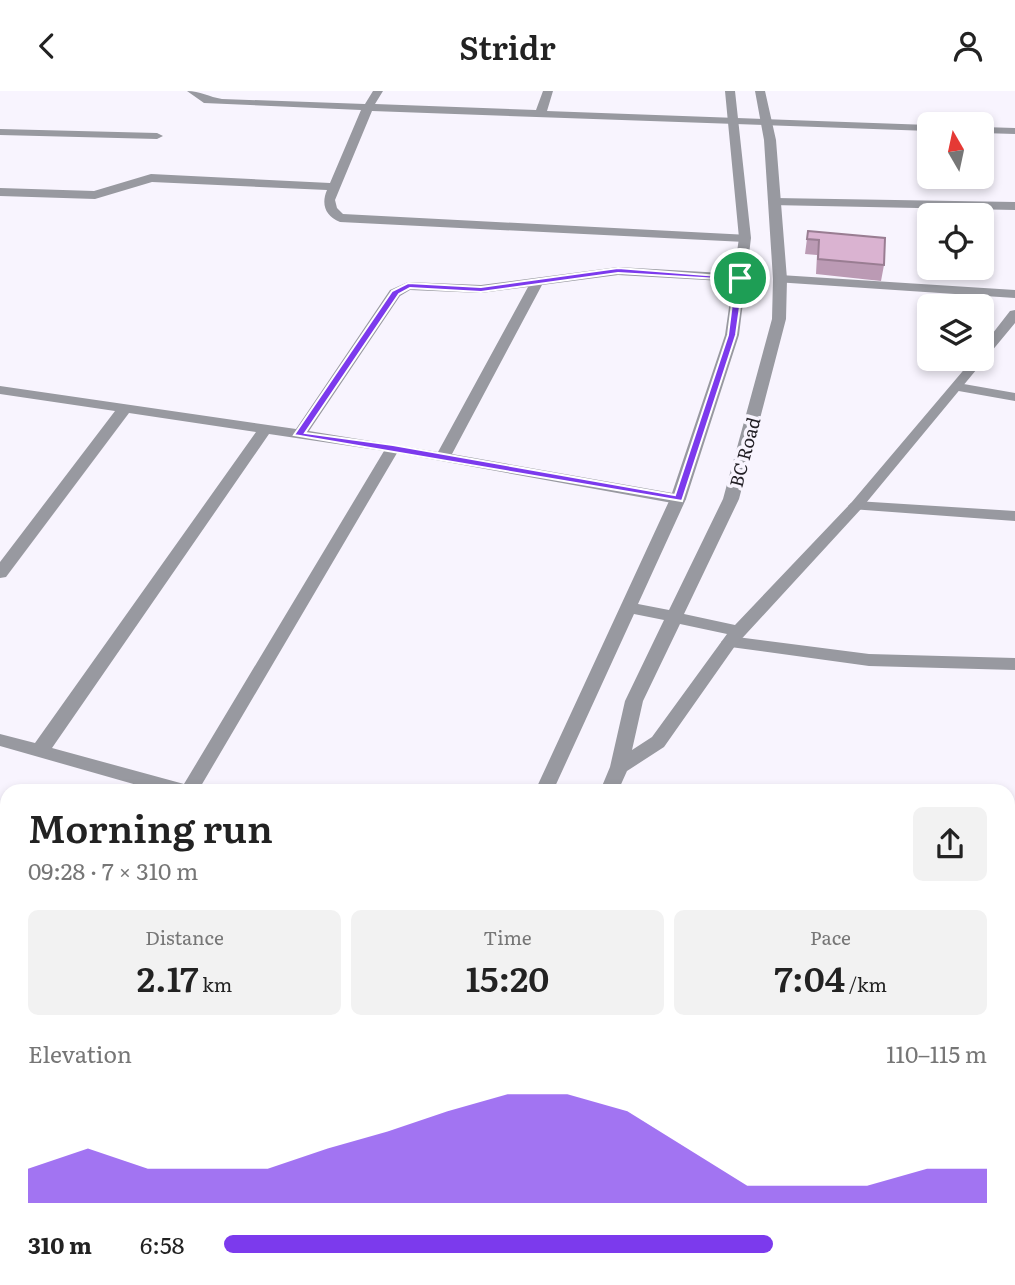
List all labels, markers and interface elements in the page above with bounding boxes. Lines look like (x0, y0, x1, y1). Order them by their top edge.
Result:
text: Stridr (459, 22, 556, 70)
icon: back (28, 27, 66, 65)
icon: person (949, 27, 987, 65)
north arrow (917, 112, 994, 189)
map controls (917, 112, 994, 371)
button: locate (917, 203, 994, 280)
pin (710, 248, 770, 308)
icon: arrive (721, 259, 759, 297)
button: layers (917, 294, 994, 371)
street label: BC Road (722, 414, 766, 490)
text: Morning run (28, 798, 273, 855)
button: share (913, 807, 987, 881)
text: 09:28 · 7 × 310 m (28, 853, 198, 887)
text: Distance (145, 923, 224, 951)
text: Time (483, 923, 532, 951)
text: Pace (810, 923, 851, 951)
text: 2.17 (137, 951, 199, 1003)
text: 15:20 (466, 951, 549, 1003)
text: 7:04 (774, 951, 845, 1003)
text: km (199, 970, 232, 998)
text: /km (845, 970, 887, 998)
text: Elevation (28, 1036, 132, 1070)
text: 110–115 m (886, 1036, 987, 1070)
text: 310 m (28, 1227, 92, 1261)
text: 6:58 (140, 1227, 184, 1261)

